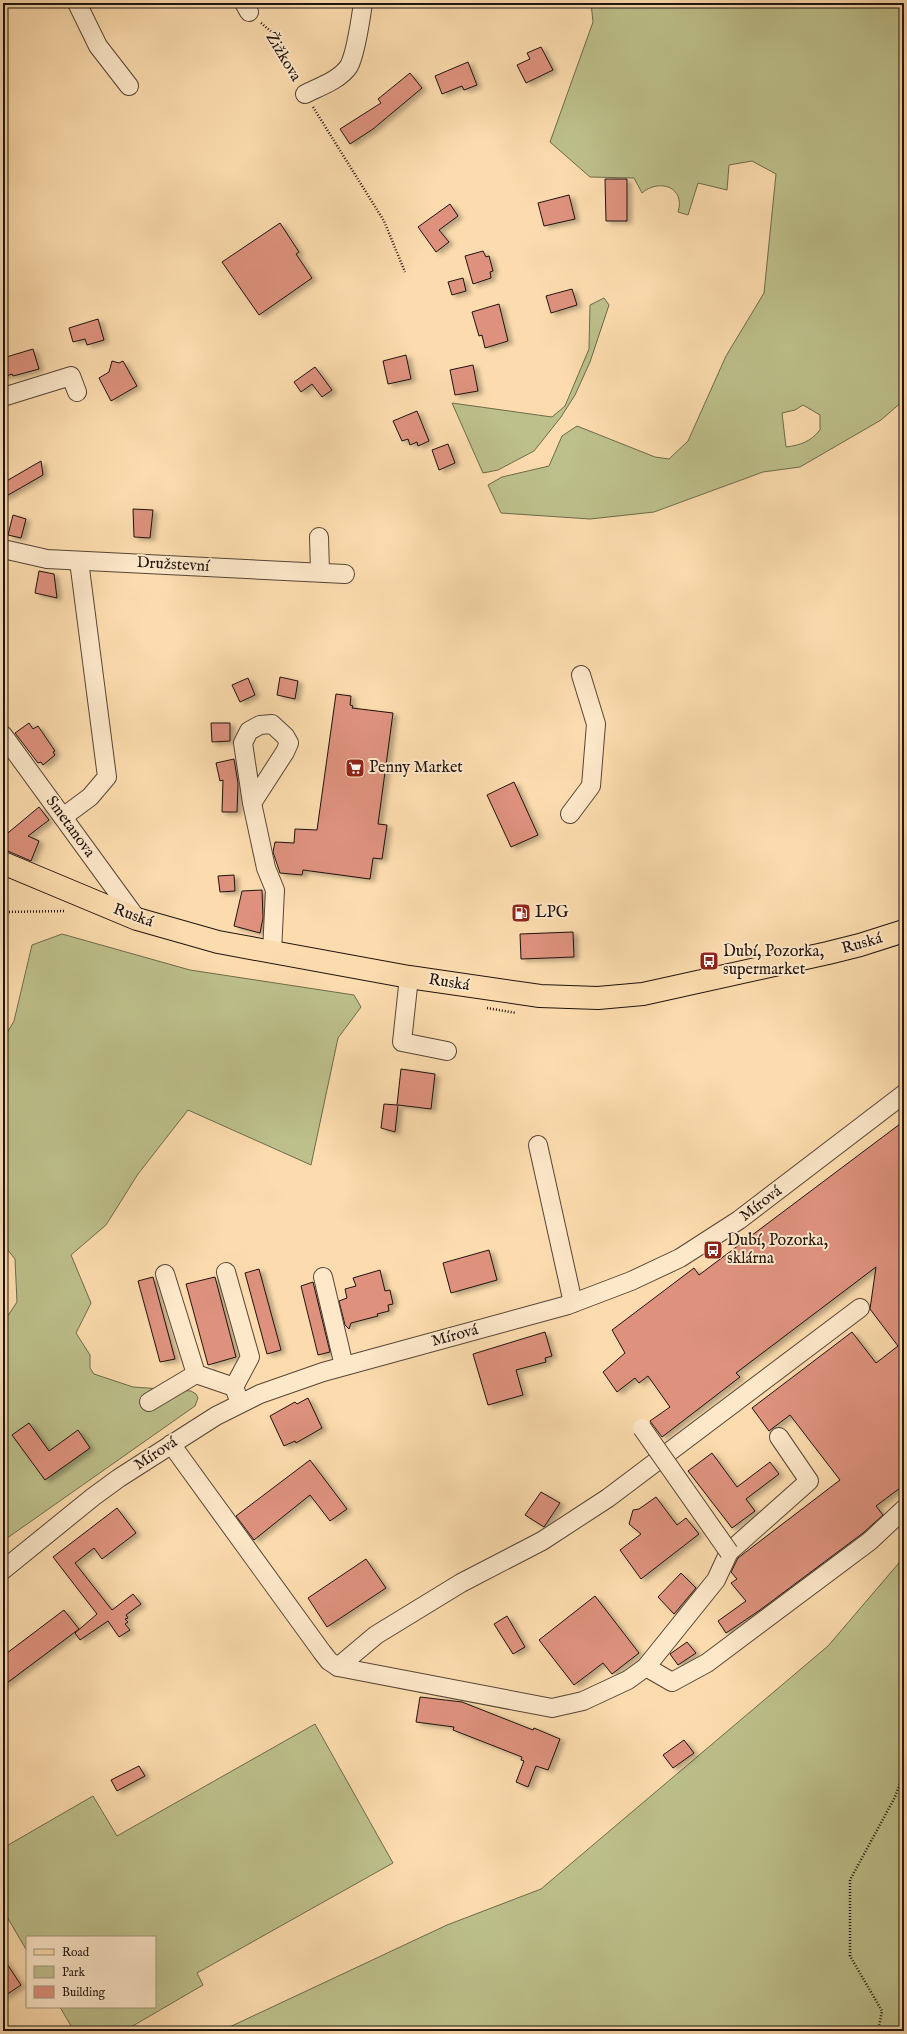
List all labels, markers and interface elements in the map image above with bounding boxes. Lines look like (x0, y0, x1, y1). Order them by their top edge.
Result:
street label: Žižkova (261, 28, 306, 85)
street label: Družstevní (136, 553, 212, 577)
supermarket icon: Penny Market (344, 757, 366, 779)
place label: Penny Market (369, 758, 463, 778)
street label: Smetanova (41, 792, 99, 862)
street label: Ruská (110, 900, 156, 933)
fuel station icon: LPG (510, 902, 532, 924)
place label: LPG (535, 903, 569, 923)
street label: Ruská (839, 929, 885, 959)
place label: Dubí, Pozorka, supermarket (723, 942, 824, 980)
bus stop icon: Dubí, Pozorka, supermarket (698, 950, 720, 972)
street label: Ruská (427, 970, 471, 996)
street label: Mírová (736, 1182, 786, 1226)
place label: Dubí, Pozorka, sklárna (727, 1231, 828, 1269)
bus stop icon: Dubí, Pozorka, sklárna (702, 1239, 724, 1261)
street label: Mírová (429, 1320, 481, 1352)
street label: Mírová (131, 1433, 181, 1475)
legend (26, 1936, 156, 2008)
text: Road (62, 1945, 90, 1960)
text: Park (62, 1965, 85, 1980)
text: Building (62, 1985, 106, 2000)

